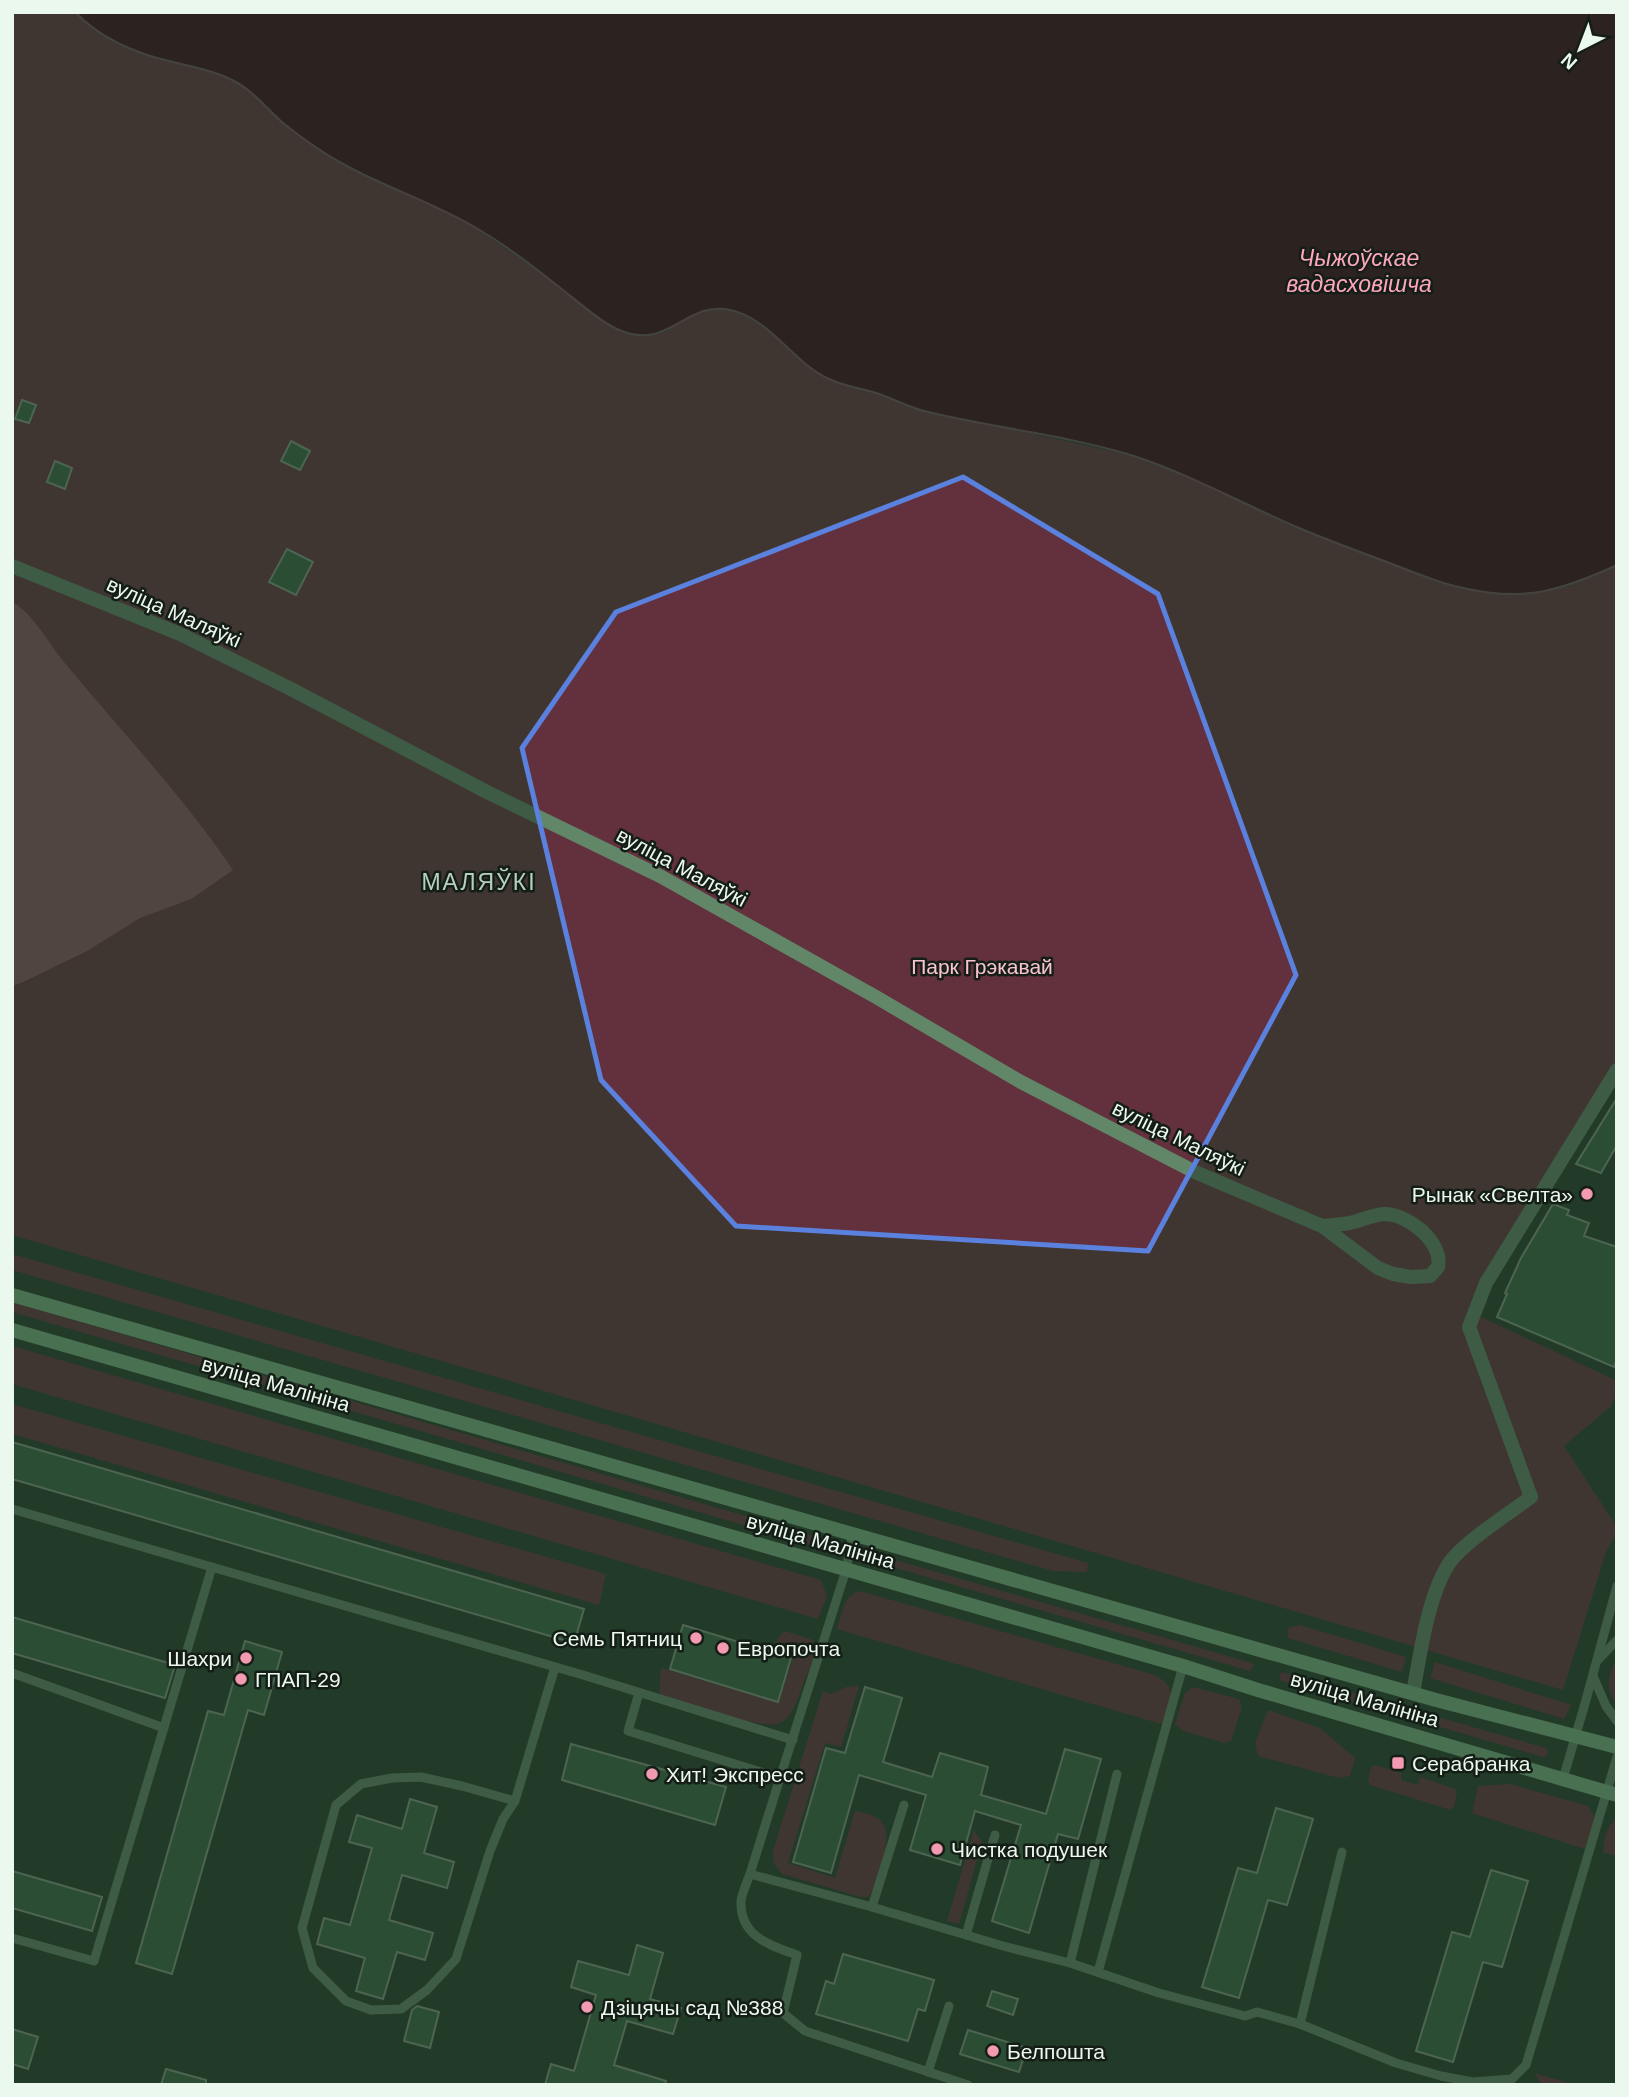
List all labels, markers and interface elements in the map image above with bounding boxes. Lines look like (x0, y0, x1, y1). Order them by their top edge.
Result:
north arrow (1545, 14, 1615, 84)
text: N (1557, 49, 1581, 74)
water label: Чыжоўскае вадасховішча (1286, 245, 1432, 297)
street label: вуліца Маляўкі (103, 572, 245, 652)
street label: вуліца Маляўкі (613, 823, 751, 911)
district label: МАЛЯЎКІ (421, 868, 537, 895)
park label: Парк Грэкавай (911, 955, 1053, 978)
street label: вуліца Маляўкі (1109, 1096, 1249, 1180)
place label: Рынак «Свелта» (1412, 1183, 1573, 1206)
marker: Рынак «Свелта» (1579, 1186, 1595, 1202)
street label: вуліца Малініна (199, 1352, 353, 1416)
street label: вуліца Малініна (744, 1509, 898, 1573)
place label: Семь Пятниц (553, 1627, 682, 1650)
marker: Семь Пятниц (688, 1630, 704, 1646)
place label: Европочта (737, 1637, 840, 1660)
marker: Европочта (715, 1640, 731, 1656)
place label: Шахри (167, 1647, 232, 1670)
marker: Шахри (238, 1650, 254, 1666)
street label: вуліца Малініна (1288, 1667, 1442, 1731)
place label: ГПАП-29 (255, 1668, 341, 1691)
marker: ГПАП-29 (233, 1671, 249, 1687)
place label: Серабранка (1412, 1752, 1531, 1775)
marker: Серабранка (1390, 1755, 1406, 1771)
place label: Хит! Экспресс (666, 1763, 804, 1786)
marker: Хит! Экспресс (644, 1766, 660, 1782)
place label: Чистка подушек (951, 1838, 1108, 1861)
marker: Чистка подушек (929, 1841, 945, 1857)
place label: Дзіцячы сад №388 (601, 1996, 783, 2019)
marker: Дзіцячы сад №388 (579, 1999, 595, 2015)
place label: Белпошта (1007, 2040, 1105, 2063)
marker: Белпошта (985, 2043, 1001, 2059)

